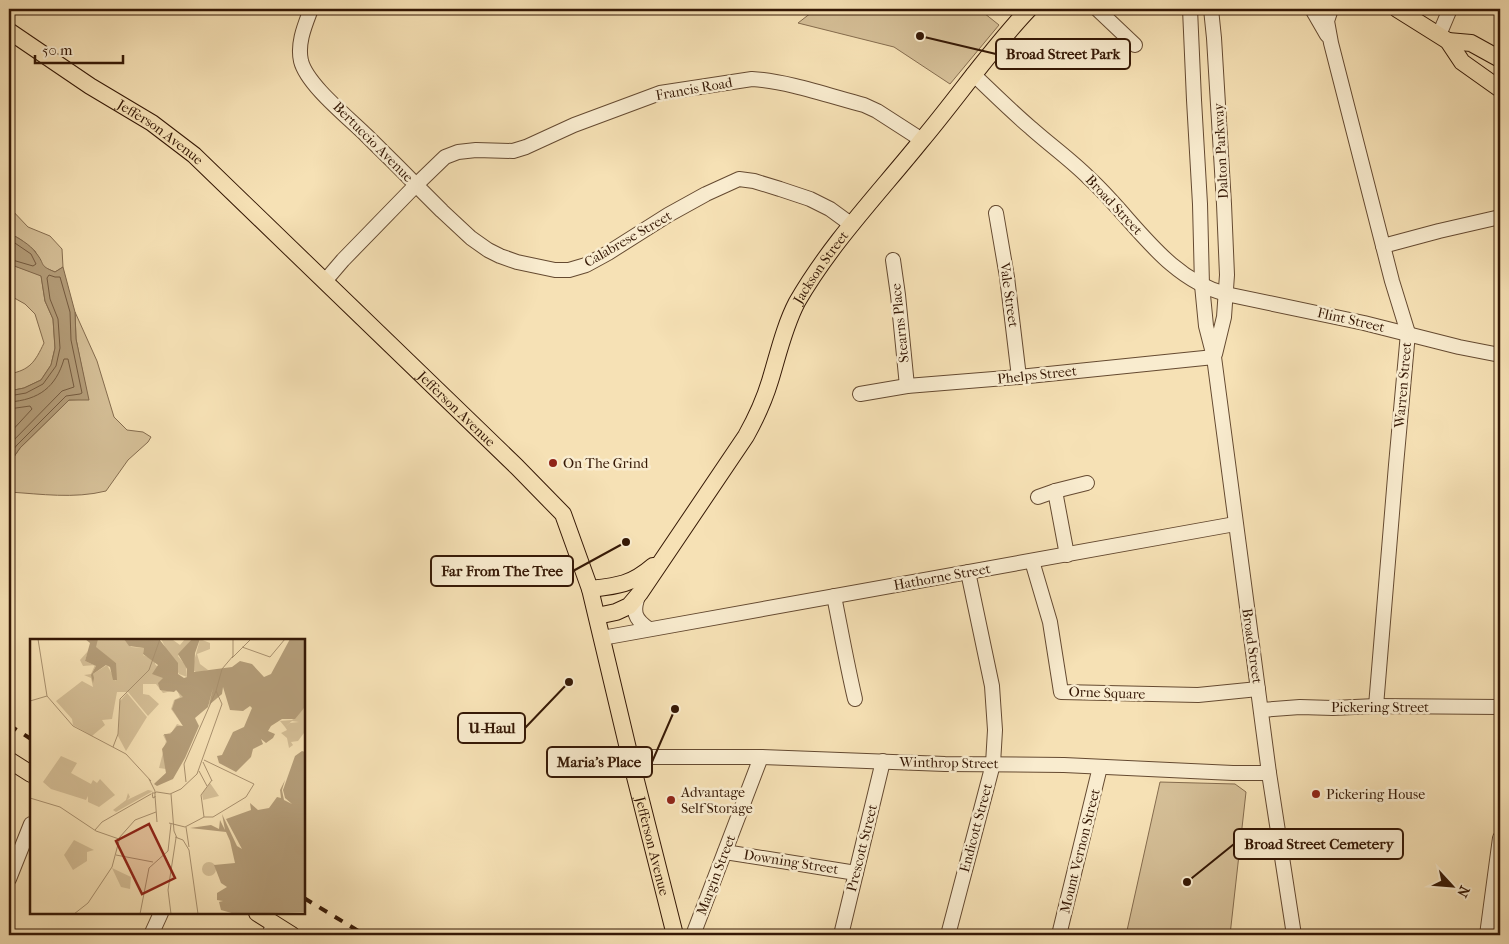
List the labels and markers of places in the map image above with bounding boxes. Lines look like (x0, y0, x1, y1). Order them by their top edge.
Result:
callout: Broad Street Park (996, 39, 1130, 69)
place label: On The Grind (563, 455, 649, 472)
marker: On The Grind (547, 457, 559, 469)
callout: Far From The Tree (431, 556, 573, 586)
callout: U-Haul (458, 713, 525, 743)
callout: Maria's Place (547, 747, 652, 777)
place label: Advantage Self Storage (680, 784, 753, 817)
place label: Pickering House (1326, 786, 1425, 803)
marker: Pickering House (1310, 788, 1322, 800)
marker: Advantage Self Storage (665, 794, 677, 806)
callout: Broad Street Cemetery (1234, 829, 1403, 859)

